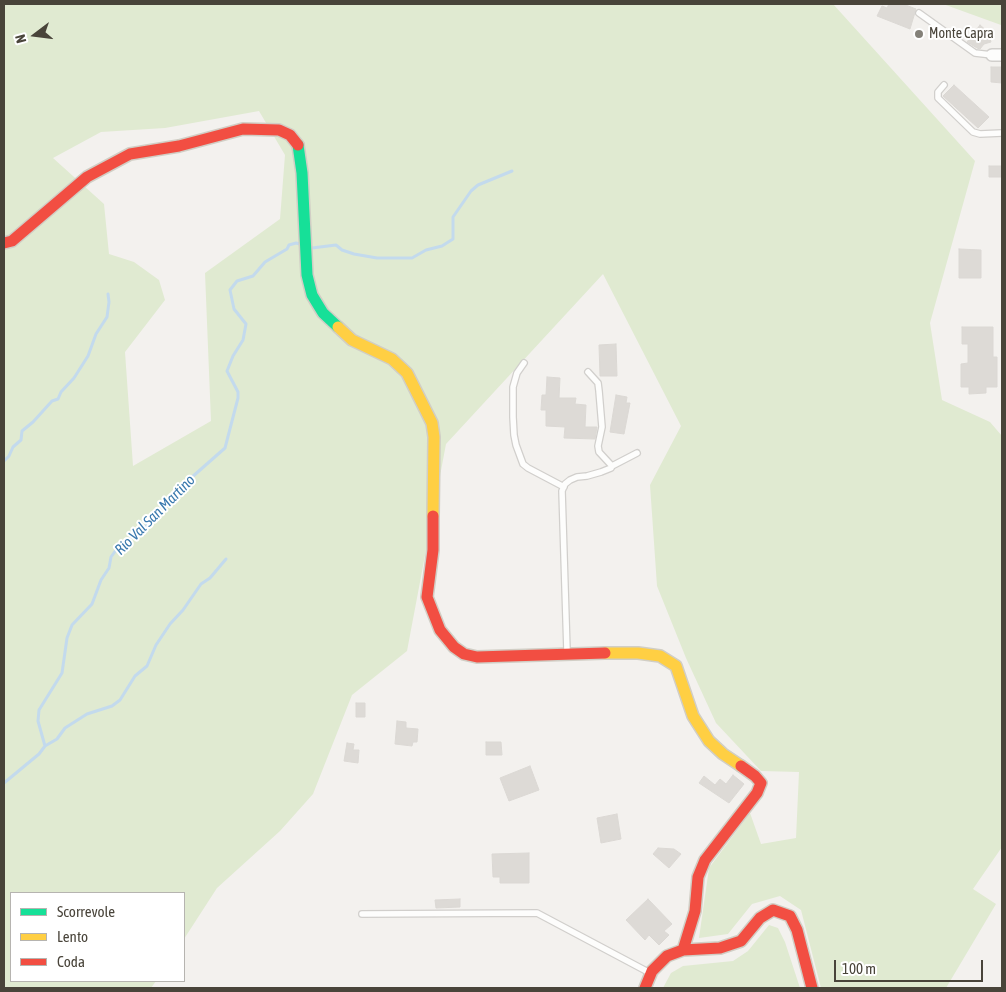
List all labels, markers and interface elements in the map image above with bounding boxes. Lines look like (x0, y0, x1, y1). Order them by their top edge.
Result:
north arrow (10, 10, 60, 60)
place label: Monte Capra (929, 26, 994, 42)
marker: Monte Capra (913, 28, 925, 40)
text: N (12, 33, 29, 45)
water label: Rio Val San Martino (111, 471, 199, 559)
legend (10, 892, 185, 982)
text: Scorrevole (57, 903, 115, 920)
text: Lento (57, 928, 88, 945)
scale bar (836, 950, 985, 982)
text: Coda (57, 953, 85, 970)
text: 100 m (842, 960, 876, 977)

